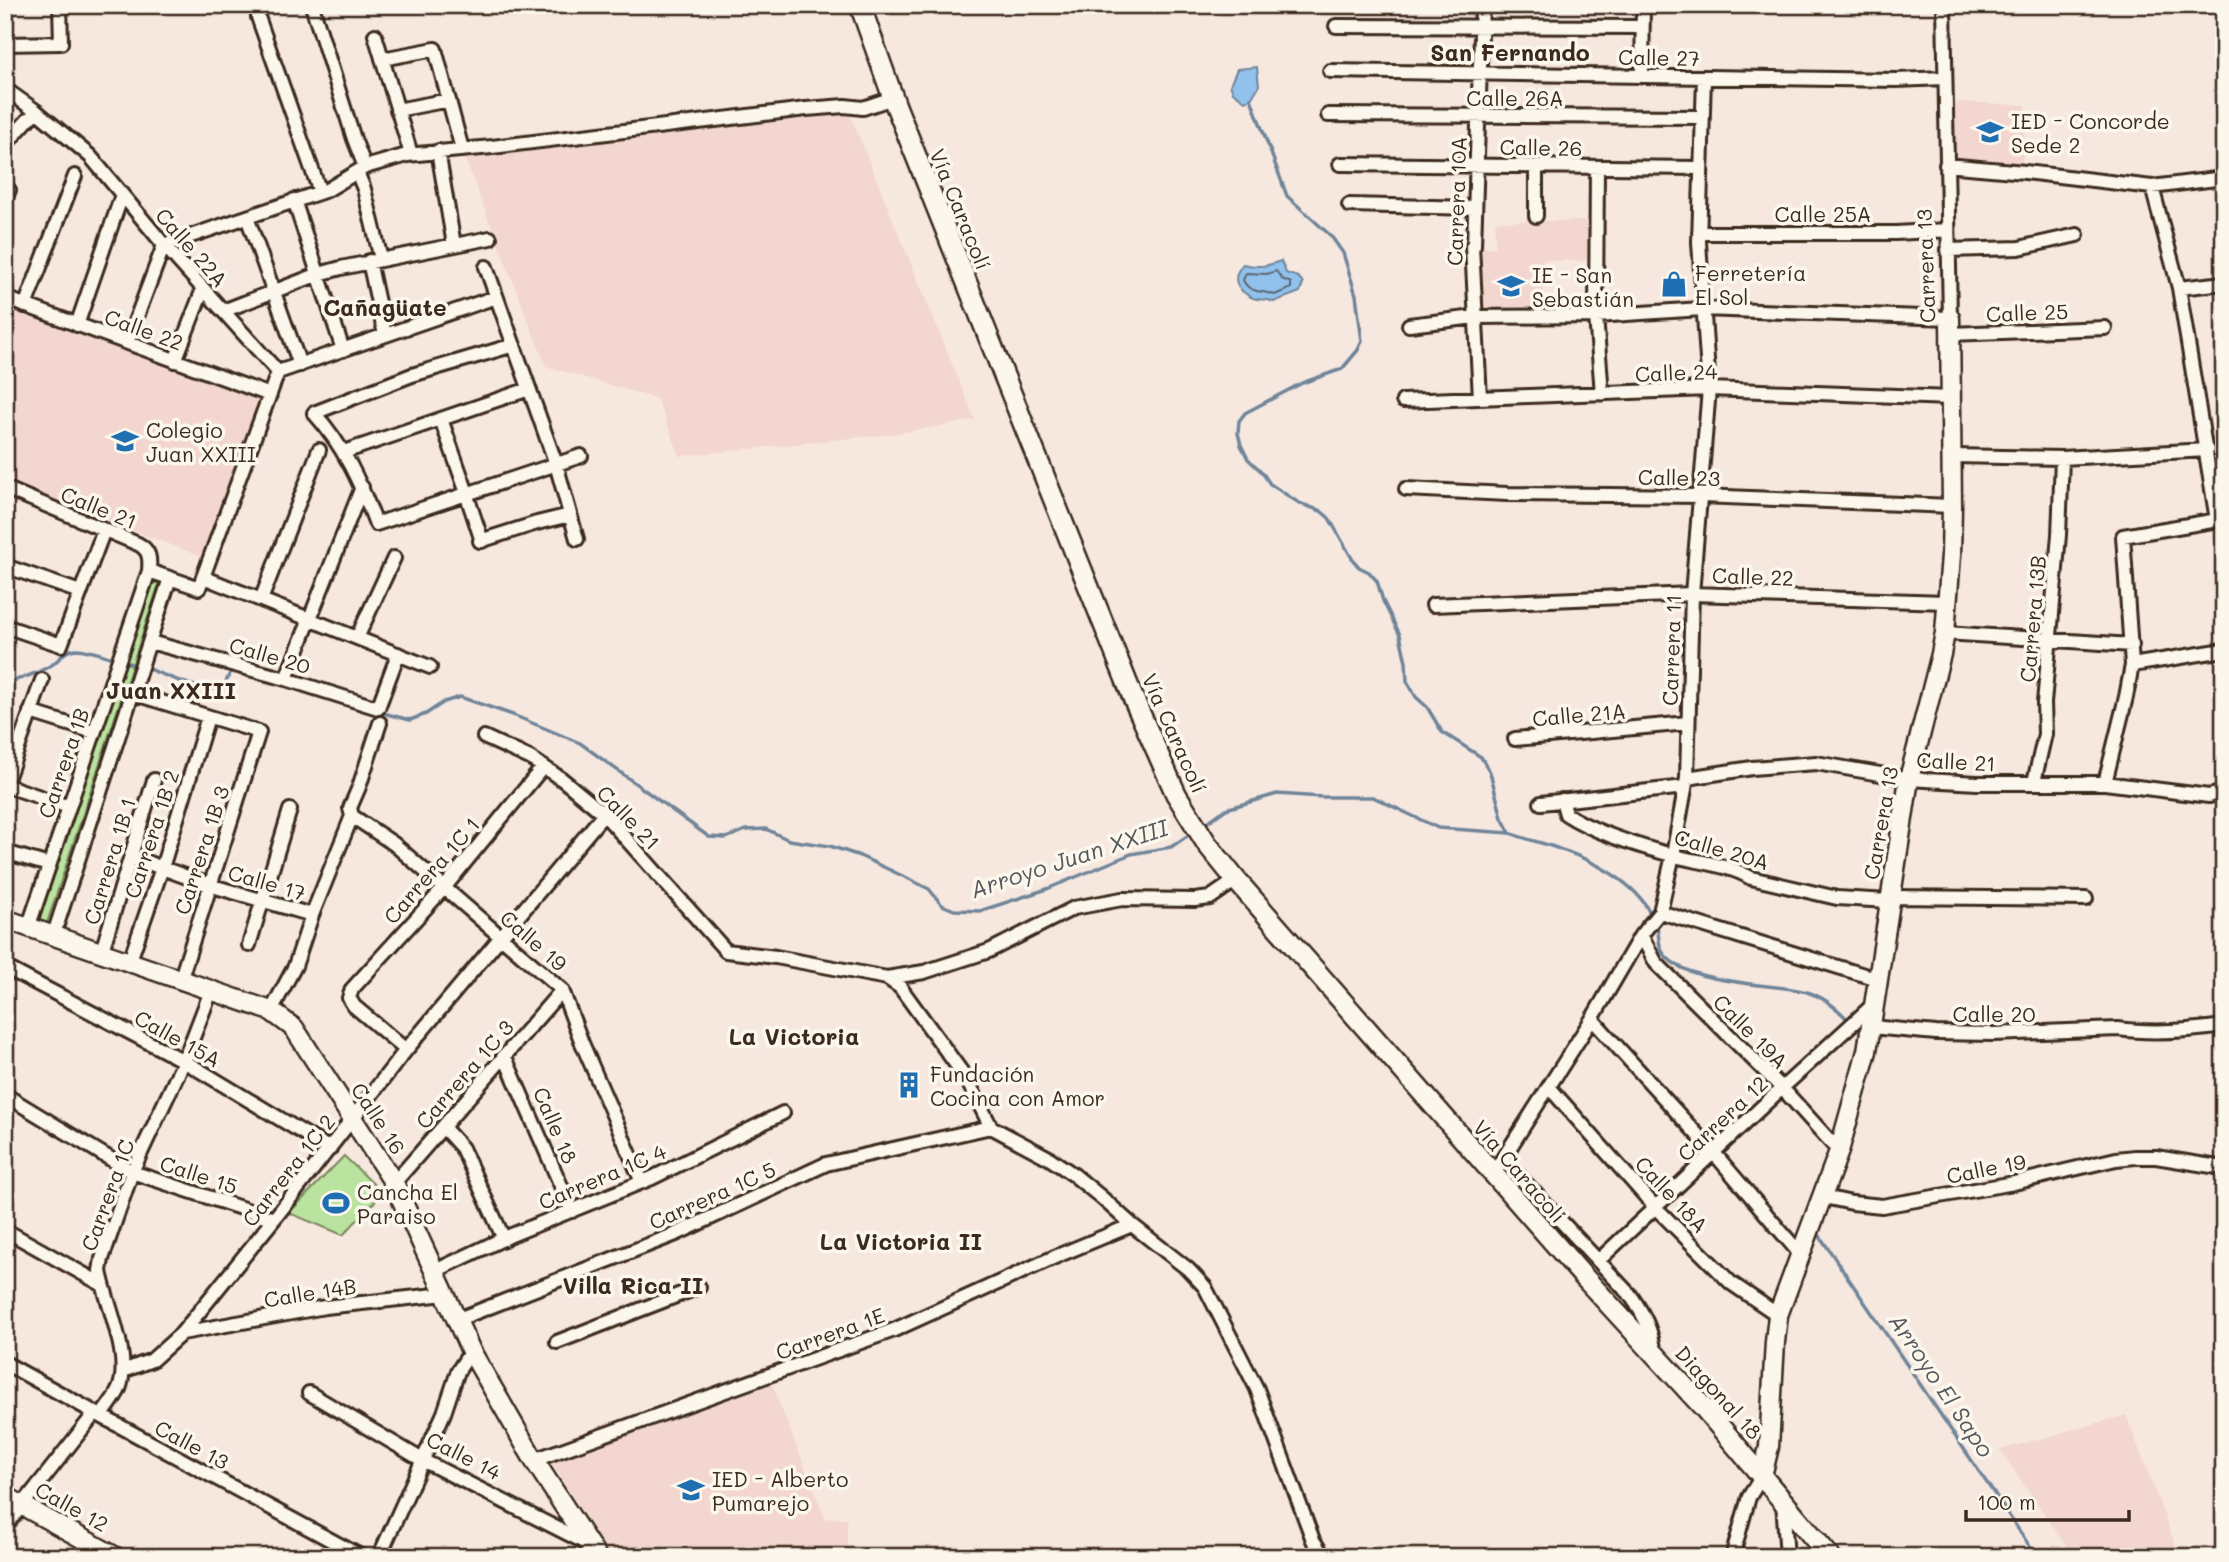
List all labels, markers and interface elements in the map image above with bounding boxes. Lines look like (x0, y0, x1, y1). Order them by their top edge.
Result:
district label: San Fernando (1430, 37, 1590, 67)
street label: Calle 27 (1618, 43, 1700, 71)
street label: Calle 26A (1466, 84, 1564, 111)
place label: IED - Concorde Sede 2 (2011, 107, 2170, 158)
school or university icon: IED - Concorde Sede 2 (1975, 117, 2005, 147)
street label: Calle 26 (1499, 133, 1583, 161)
street label: Carrera 10A (1440, 136, 1472, 266)
street label: Vía Caracolí (924, 144, 998, 274)
street label: Calle 25A (1775, 200, 1871, 227)
street label: Calle 22A (150, 202, 234, 292)
street label: Carrera 13 (1910, 208, 1940, 324)
place label: Ferretería El Sol (1695, 259, 1806, 310)
place label: IE - San Sebastián (1532, 261, 1634, 312)
shop icon: Ferretería El Sol (1659, 269, 1689, 299)
school or university icon: IE - San Sebastián (1496, 271, 1526, 301)
district label: Cañagüate (323, 292, 447, 322)
street label: Calle 25 (1985, 297, 2069, 327)
street label: Calle 22 (101, 302, 187, 356)
street label: Calle 24 (1634, 357, 1718, 387)
place label: Colegio Juan XXIII (146, 416, 256, 467)
school or university icon: Colegio Juan XXIII (110, 426, 140, 456)
street label: Calle 23 (1638, 463, 1720, 491)
street label: Calle 21 (57, 480, 141, 534)
street label: Carrera 13B (2013, 554, 2051, 684)
street label: Calle 22 (1712, 561, 1794, 591)
street label: Carrera 11 (1656, 594, 1686, 706)
street label: Calle 20 (226, 631, 314, 679)
street label: Vía Caracolí (1137, 669, 1213, 797)
district label: Juan XXIII (106, 675, 236, 705)
street label: Calle 21A (1531, 696, 1627, 732)
street label: Carrera 1B (32, 704, 94, 822)
street label: Calle 21 (1916, 745, 1996, 777)
street label: Carrera 13 (1857, 764, 1903, 882)
street label: Carrera 1B 2 (118, 766, 184, 902)
street label: Calle 21 (592, 779, 666, 855)
street label: Carrera 1B 3 (167, 782, 235, 918)
street label: Carrera 1B 1 (77, 794, 141, 928)
street label: Carrera 1C 1 (377, 811, 485, 929)
water label: Arroyo Juan XXIII (966, 811, 1173, 904)
street label: Calle 20A (1671, 823, 1773, 875)
street label: Calle 17 (225, 858, 309, 906)
street label: Calle 19 (495, 904, 573, 976)
street label: Calle 19A (1708, 988, 1794, 1074)
street label: Calle 20 (1953, 1000, 2036, 1027)
street label: Calle 15A (130, 1003, 226, 1073)
street label: Carrera 1C 3 (409, 1014, 519, 1134)
district label: La Victoria (729, 1021, 859, 1051)
place label: Fundación Cocina con Amor (930, 1060, 1105, 1111)
street label: Carrera 12 (1671, 1069, 1773, 1167)
building icon: Fundación Cocina con Amor (894, 1070, 924, 1100)
street label: Calle 16 (346, 1077, 412, 1159)
street label: Calle 18 (528, 1083, 584, 1167)
street label: Carrera 1C 2 (236, 1108, 340, 1232)
street label: Vía Caracolí (1468, 1114, 1572, 1228)
street label: Carrera 1C (74, 1135, 140, 1255)
street label: Carrera 1C 4 (534, 1137, 670, 1215)
street label: Calle 19 (1944, 1147, 2028, 1189)
street label: Calle 15 (157, 1149, 241, 1199)
street label: Calle 18A (1630, 1150, 1714, 1238)
street label: Carrera 1C 5 (644, 1155, 780, 1235)
place label: Cancha El Paraiso (357, 1178, 458, 1229)
sports icon: Cancha El Paraiso (321, 1188, 351, 1218)
district label: La Victoria II (820, 1226, 982, 1256)
district label: Villa Rica II (562, 1270, 704, 1300)
street label: Calle 14B (262, 1271, 358, 1313)
street label: Carrera 1E (772, 1301, 888, 1365)
water label: Arroyo El Sapo (1883, 1307, 2001, 1463)
street label: Diagonal 18 (1670, 1339, 1768, 1445)
street label: Calle 13 (150, 1413, 234, 1475)
street label: Calle 14 (422, 1425, 506, 1486)
place label: IED - Alberto Pumarejo (712, 1465, 848, 1516)
street label: Calle 12 (31, 1475, 113, 1537)
school or university icon: IED - Alberto Pumarejo (676, 1475, 706, 1505)
scale bar (1966, 1478, 2129, 1522)
text: 100 m (1977, 1488, 2036, 1515)

